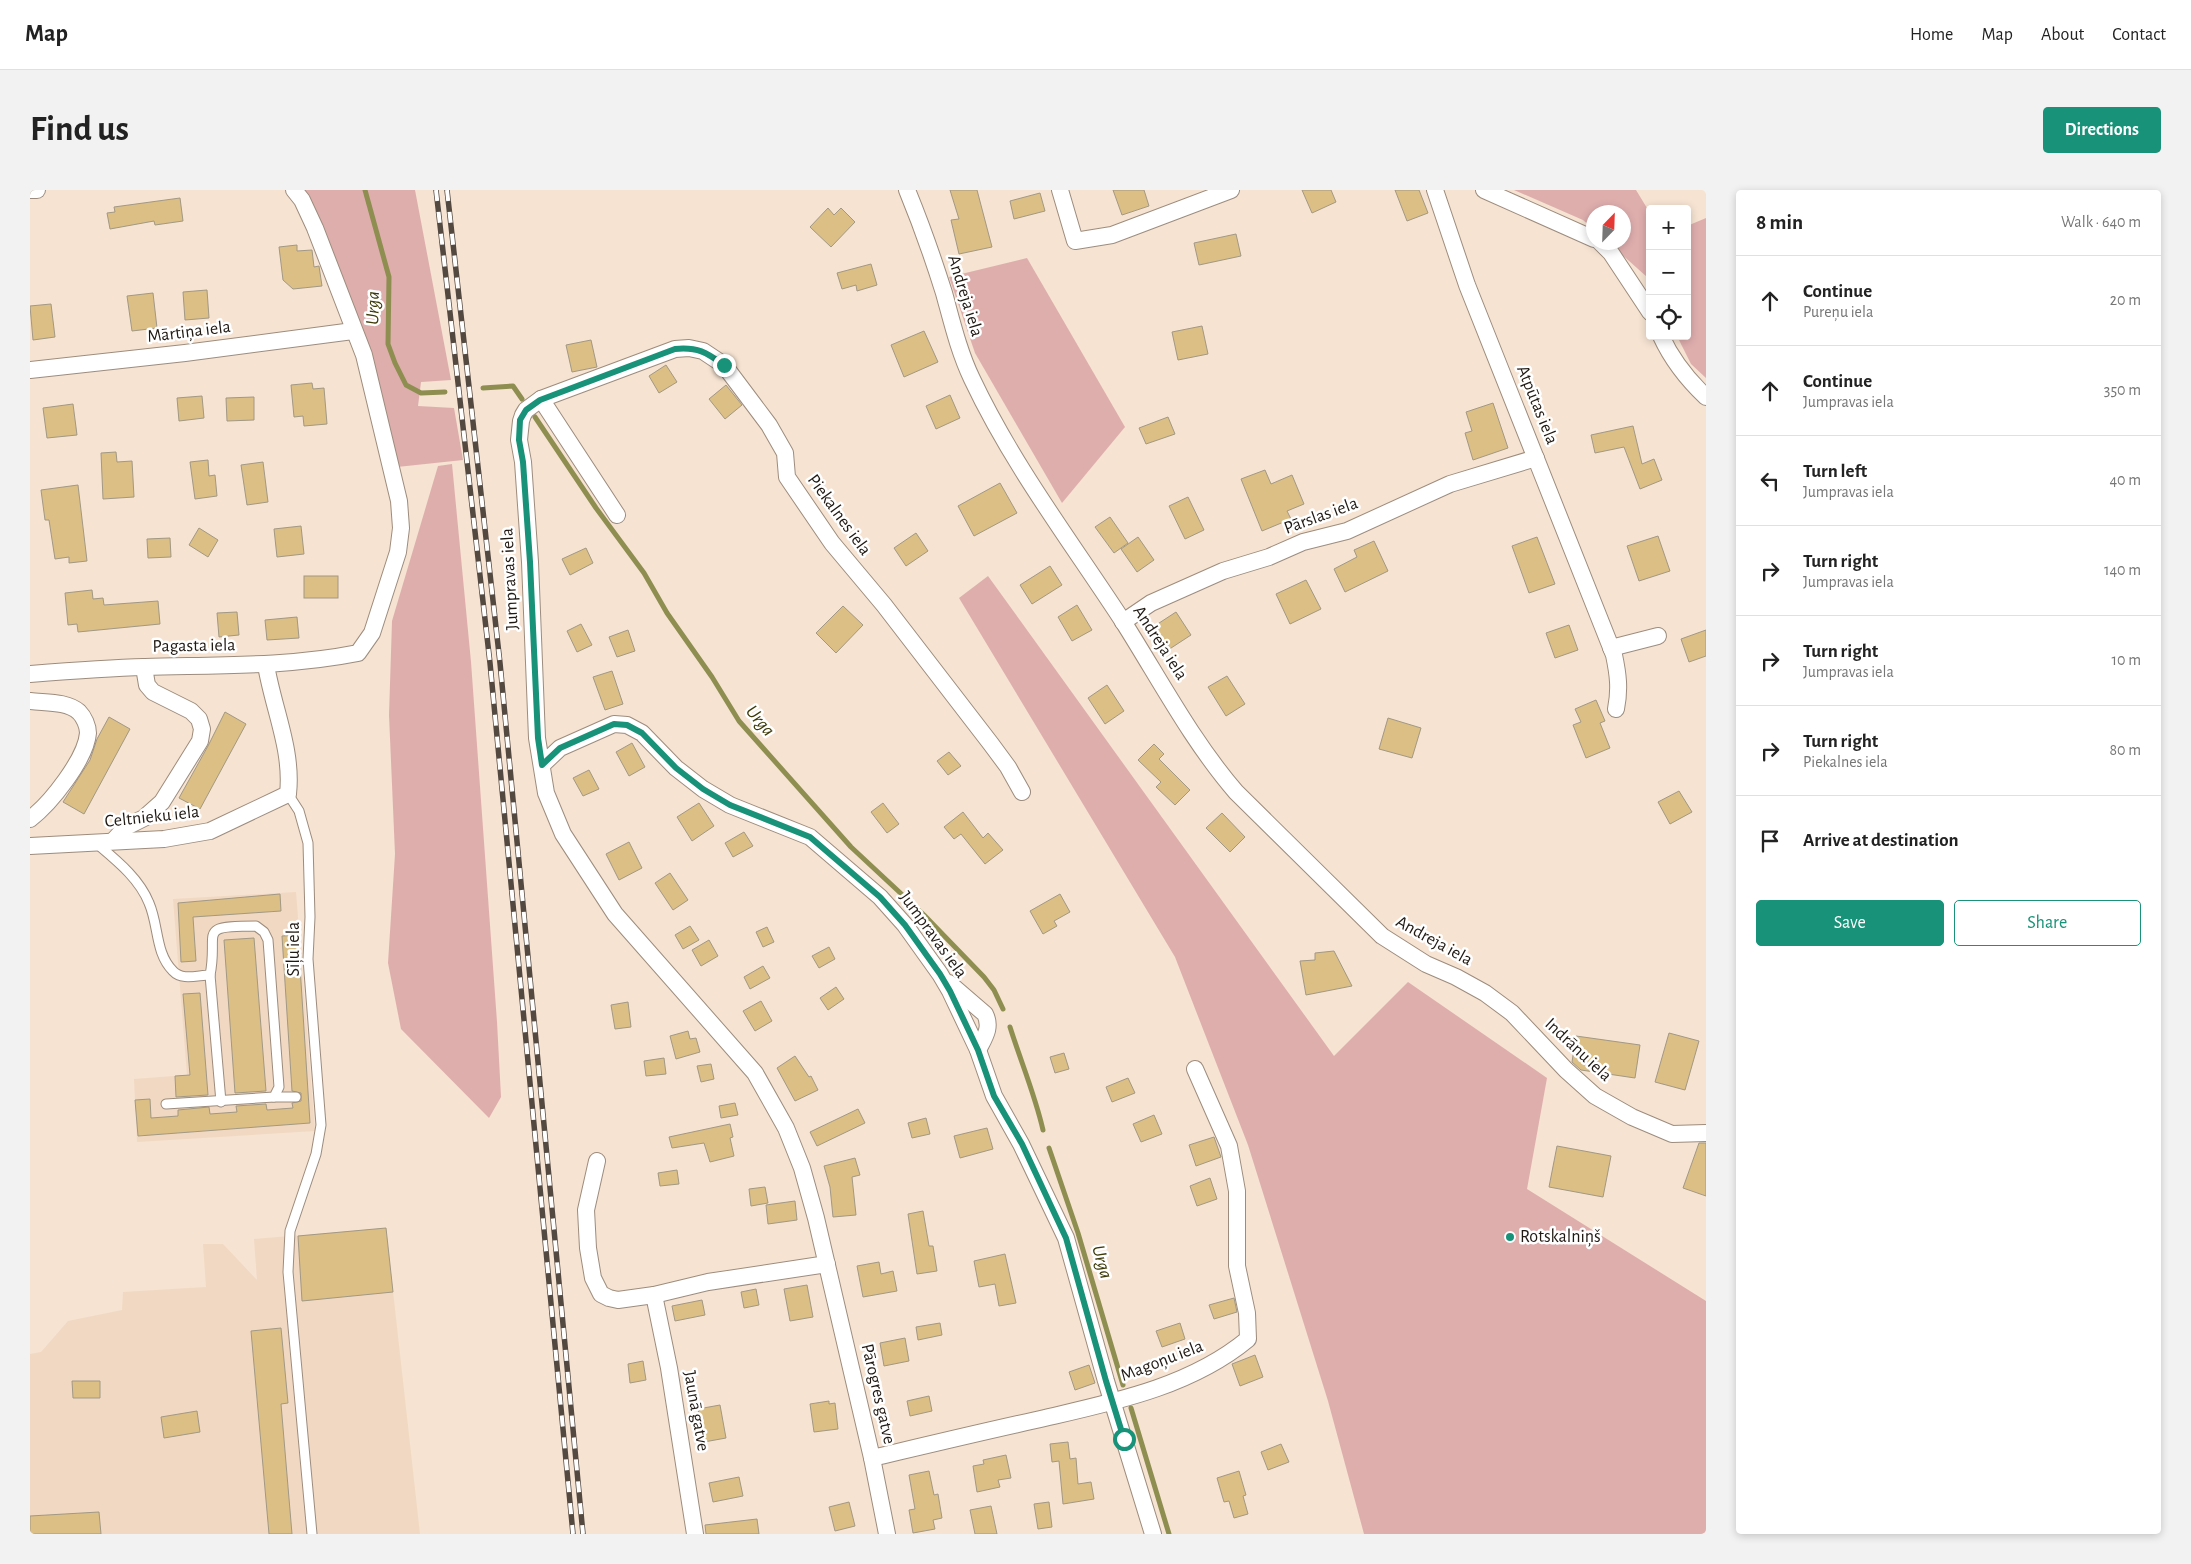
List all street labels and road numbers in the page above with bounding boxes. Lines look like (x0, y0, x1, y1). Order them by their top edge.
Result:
street label: Andreja iela (944, 253, 986, 339)
street label: Mārtiņa iela (146, 318, 232, 347)
street label: Atpūtas iela (1513, 363, 1561, 447)
street label: Piekalnes iela (804, 471, 874, 559)
street label: Pārslas iela (1282, 494, 1360, 538)
street label: Jumpravas iela (498, 528, 522, 630)
street label: Andreja iela (1129, 603, 1191, 683)
street label: Pagasta iela (152, 636, 236, 656)
street label: Celtnieku iela (104, 803, 200, 831)
street label: Jumpravas iela (896, 888, 970, 982)
street label: Andreja iela (1393, 913, 1475, 969)
street label: Sīļu iela (285, 922, 304, 976)
street label: Indrānu iela (1541, 1015, 1615, 1085)
street label: Magoņu iela (1118, 1337, 1206, 1386)
street label: Pārogres gatve (858, 1342, 898, 1446)
street label: Jaunā gatve (680, 1369, 712, 1453)

